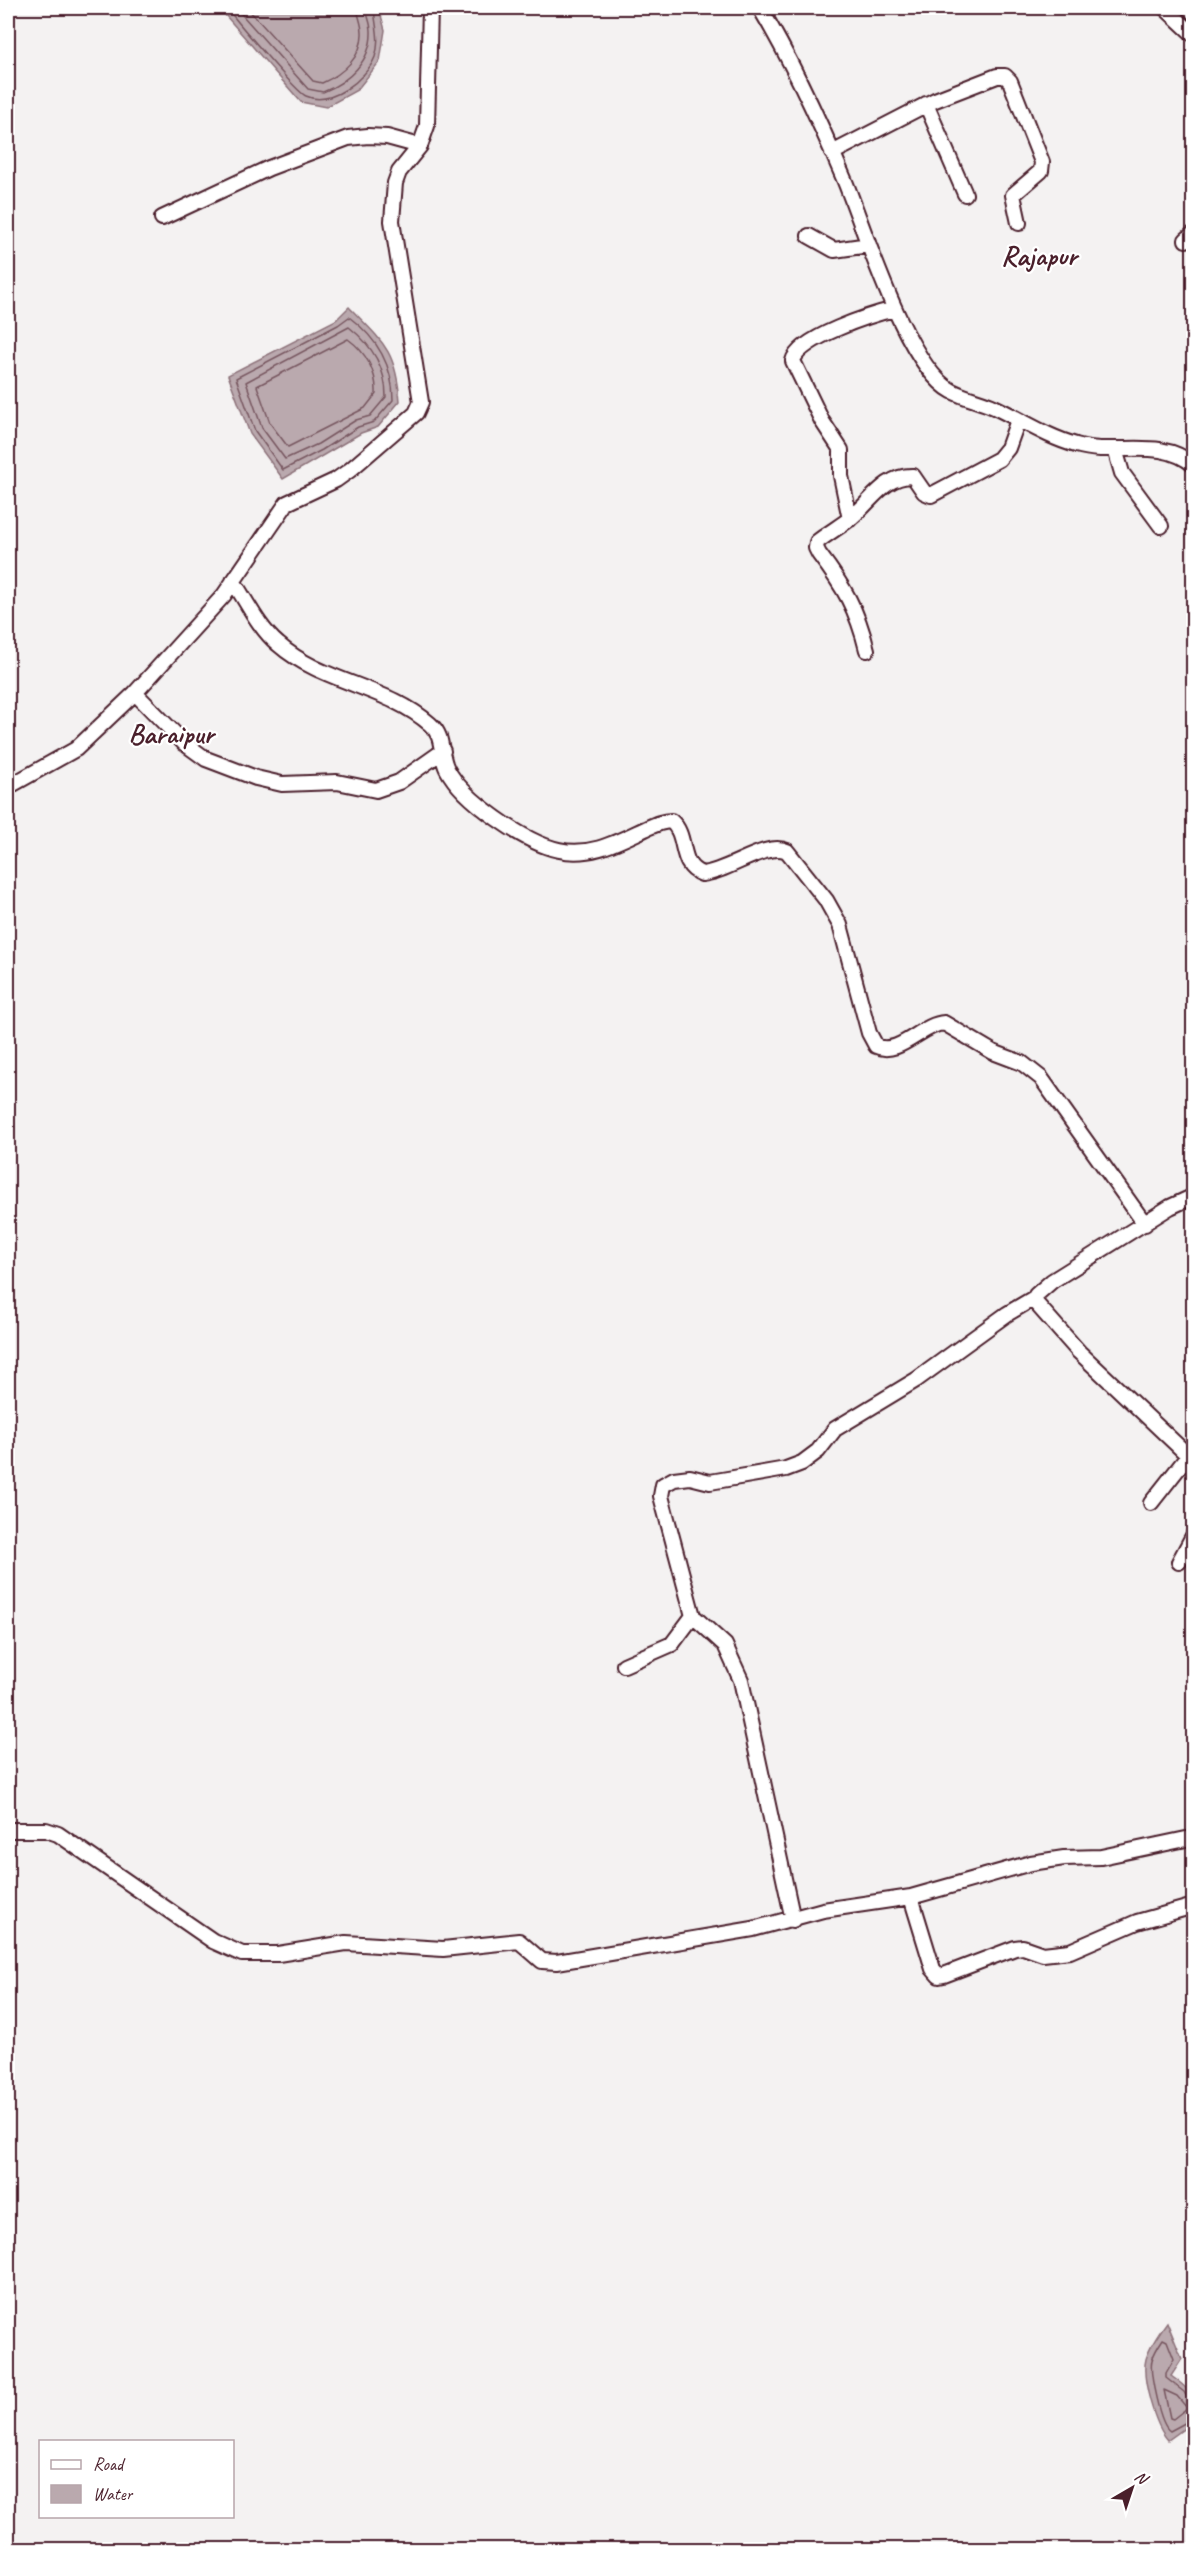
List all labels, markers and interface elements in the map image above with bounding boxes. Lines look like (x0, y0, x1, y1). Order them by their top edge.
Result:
district label: Rajapur (1001, 238, 1080, 273)
district label: Baraipur (128, 716, 217, 751)
legend (39, 2440, 234, 2518)
text: Road (93, 2453, 126, 2475)
north arrow (1102, 2458, 1162, 2518)
text: N (1131, 2466, 1153, 2490)
text: Water (93, 2483, 134, 2505)

